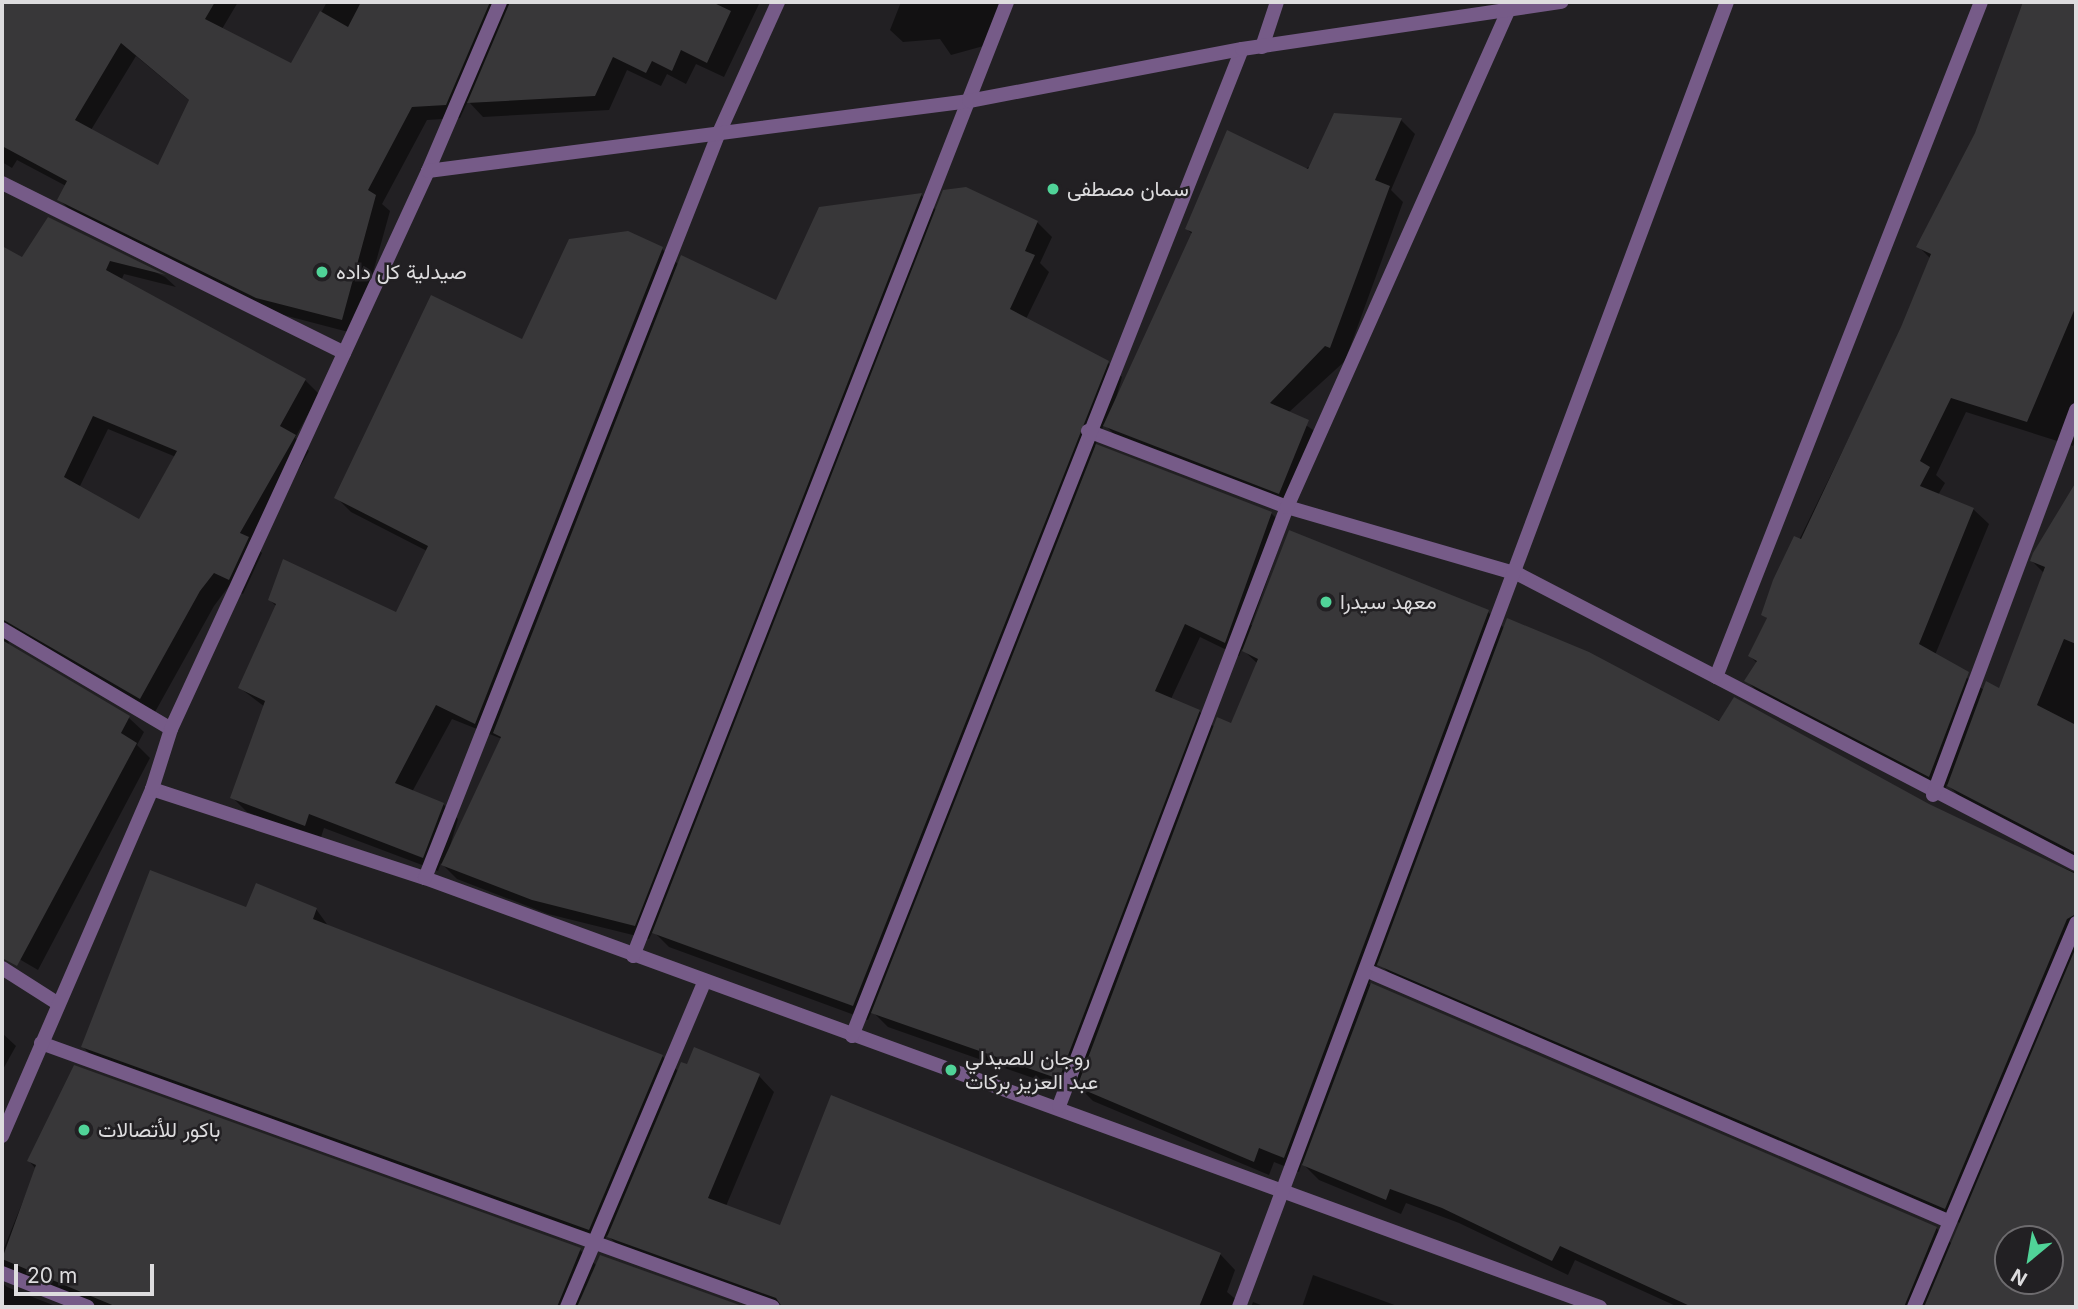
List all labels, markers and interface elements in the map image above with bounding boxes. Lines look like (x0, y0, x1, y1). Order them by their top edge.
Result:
place label: سمان مصطفى (1067, 176, 1189, 202)
marker: سمان مصطفى (1045, 181, 1061, 197)
place label: صيدلية كل داده (336, 259, 467, 285)
marker: صيدلية كل داده (314, 264, 330, 280)
place label: معهد سيدرا (1340, 589, 1437, 615)
marker: معهد سيدرا (1318, 594, 1334, 610)
place label: روجان للصيدلي عبد العزيز بركات (965, 1045, 1098, 1095)
marker: روجان للصيدلي عبد العزيز بركات (943, 1062, 959, 1078)
place label: باكور للأتصالات (98, 1117, 220, 1143)
marker: باكور للأتصالات (76, 1122, 92, 1138)
north arrow (1994, 1225, 2064, 1295)
scale bar (18, 1250, 158, 1294)
text: 20 m (27, 1263, 77, 1288)
text: N (2007, 1263, 2031, 1290)

